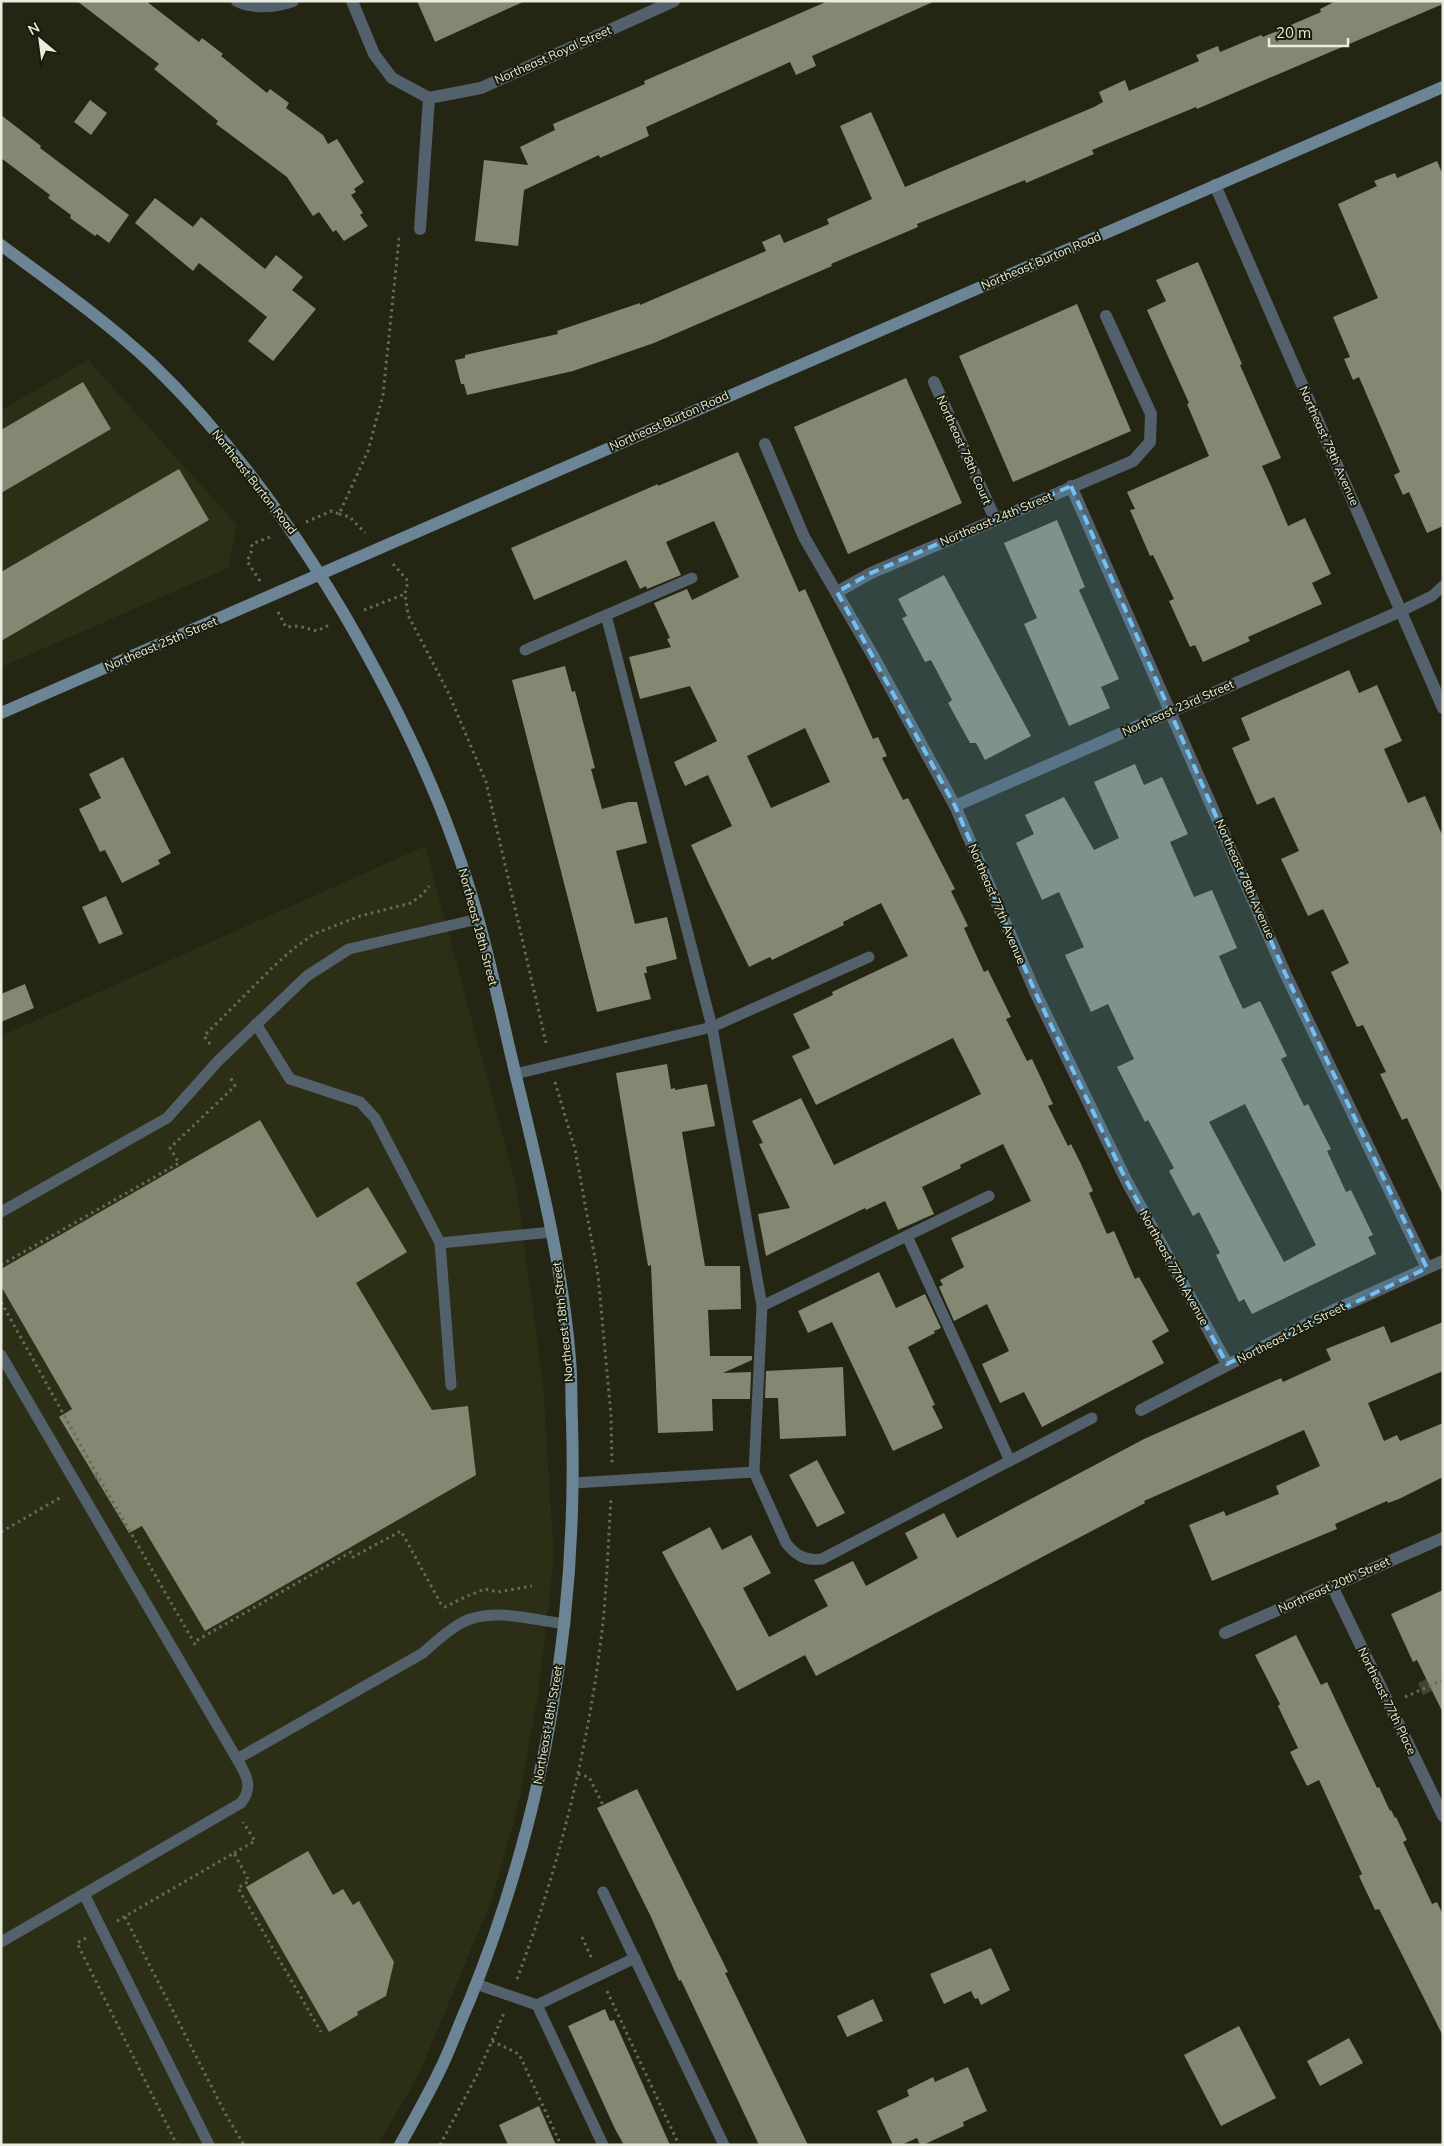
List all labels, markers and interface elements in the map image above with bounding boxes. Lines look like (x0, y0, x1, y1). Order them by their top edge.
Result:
north arrow (15, 15, 65, 65)
scale bar (1269, 15, 1348, 47)
text: N (25, 18, 43, 39)
street label: Northeast Royal Street (492, 22, 614, 87)
text: 20 m (1276, 23, 1311, 42)
street label: Northeast Burton Road (978, 228, 1103, 293)
street label: Northeast 79th Avenue (1296, 384, 1363, 508)
street label: Northeast Burton Road (607, 387, 731, 454)
street label: Northeast 78th Court (934, 393, 995, 507)
street label: Northeast Burton Road (209, 426, 300, 537)
street label: Northeast 24th Street (937, 488, 1054, 549)
street label: Northeast 25th Street (102, 613, 219, 674)
street label: Northeast 23rd Street (1120, 676, 1236, 739)
street label: Northeast 78th Avenue (1212, 817, 1279, 941)
street label: Northeast 77th Avenue (965, 841, 1030, 966)
street label: Northeast 18th Street (456, 867, 501, 987)
street label: Northeast 77th Avenue (1137, 1208, 1212, 1328)
street label: Northeast 18th Street (549, 1261, 576, 1383)
street label: Northeast 21st Street (1234, 1299, 1347, 1366)
street label: Northeast 20th Street (1276, 1553, 1392, 1616)
street label: Northeast 77th Place (1355, 1645, 1420, 1757)
street label: Northeast 18th Street (530, 1664, 565, 1786)

